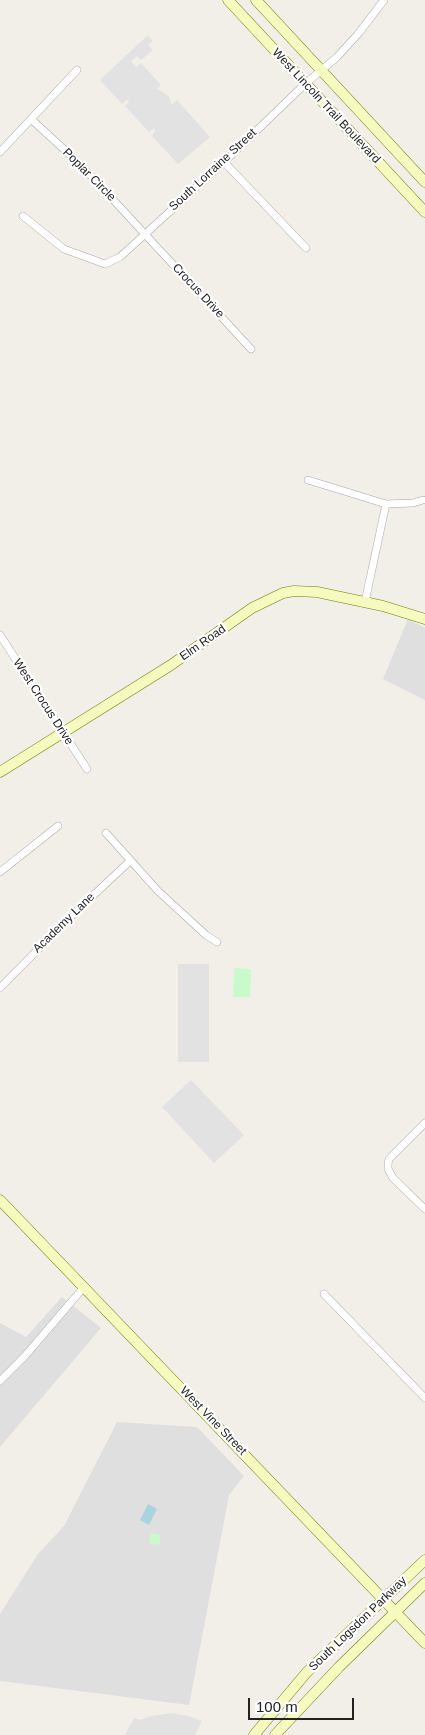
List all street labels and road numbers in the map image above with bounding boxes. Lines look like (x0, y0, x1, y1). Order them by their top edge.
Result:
street label: West Lincoln Trail Boulevard (269, 45, 383, 167)
street label: South Lorraine Street (166, 126, 260, 214)
street label: Poplar Circle (60, 146, 118, 204)
street label: Crocus Drive (169, 261, 227, 321)
street label: Elm Road (177, 622, 229, 664)
street label: West Crocus Drive (10, 656, 76, 748)
street label: Academy Lane (30, 890, 98, 956)
street label: West Vine Street (177, 1384, 249, 1458)
street label: South Logsdon Parkway (306, 1574, 410, 1674)

